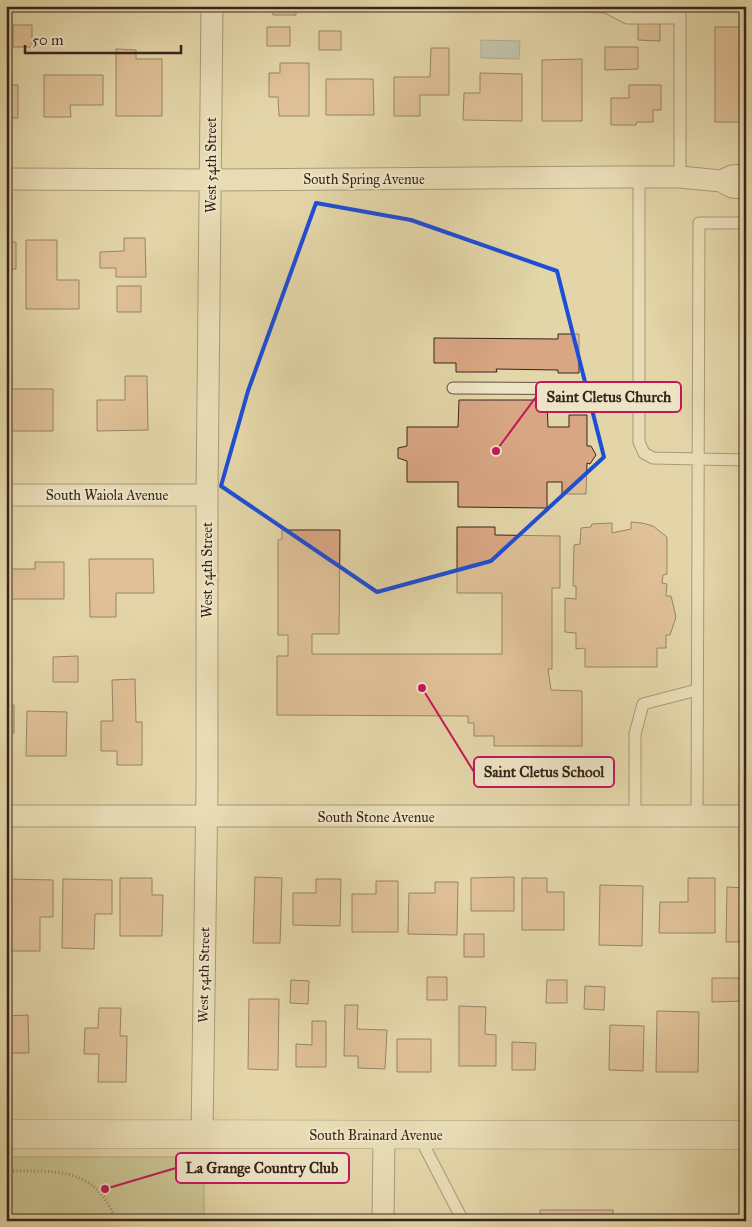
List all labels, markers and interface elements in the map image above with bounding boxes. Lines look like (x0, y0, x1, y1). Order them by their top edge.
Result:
scale bar (25, 22, 181, 54)
text: 50 m (32, 31, 64, 49)
street label: West 54th Street (203, 117, 220, 213)
street label: South Spring Avenue (303, 171, 425, 188)
callout: Saint Cletus Church (536, 382, 681, 412)
text: Saint Cletus Church (547, 388, 672, 406)
street label: South Waiola Avenue (46, 487, 168, 504)
street label: West 54th Street (199, 522, 216, 618)
callout: Saint Cletus School (474, 757, 614, 787)
text: Saint Cletus School (484, 763, 605, 781)
street label: South Stone Avenue (317, 809, 435, 826)
street label: West 54th Street (195, 927, 213, 1023)
street label: South Brainard Avenue (309, 1127, 443, 1144)
callout: La Grange Country Club (176, 1153, 349, 1183)
text: La Grange Country Club (186, 1159, 339, 1178)

